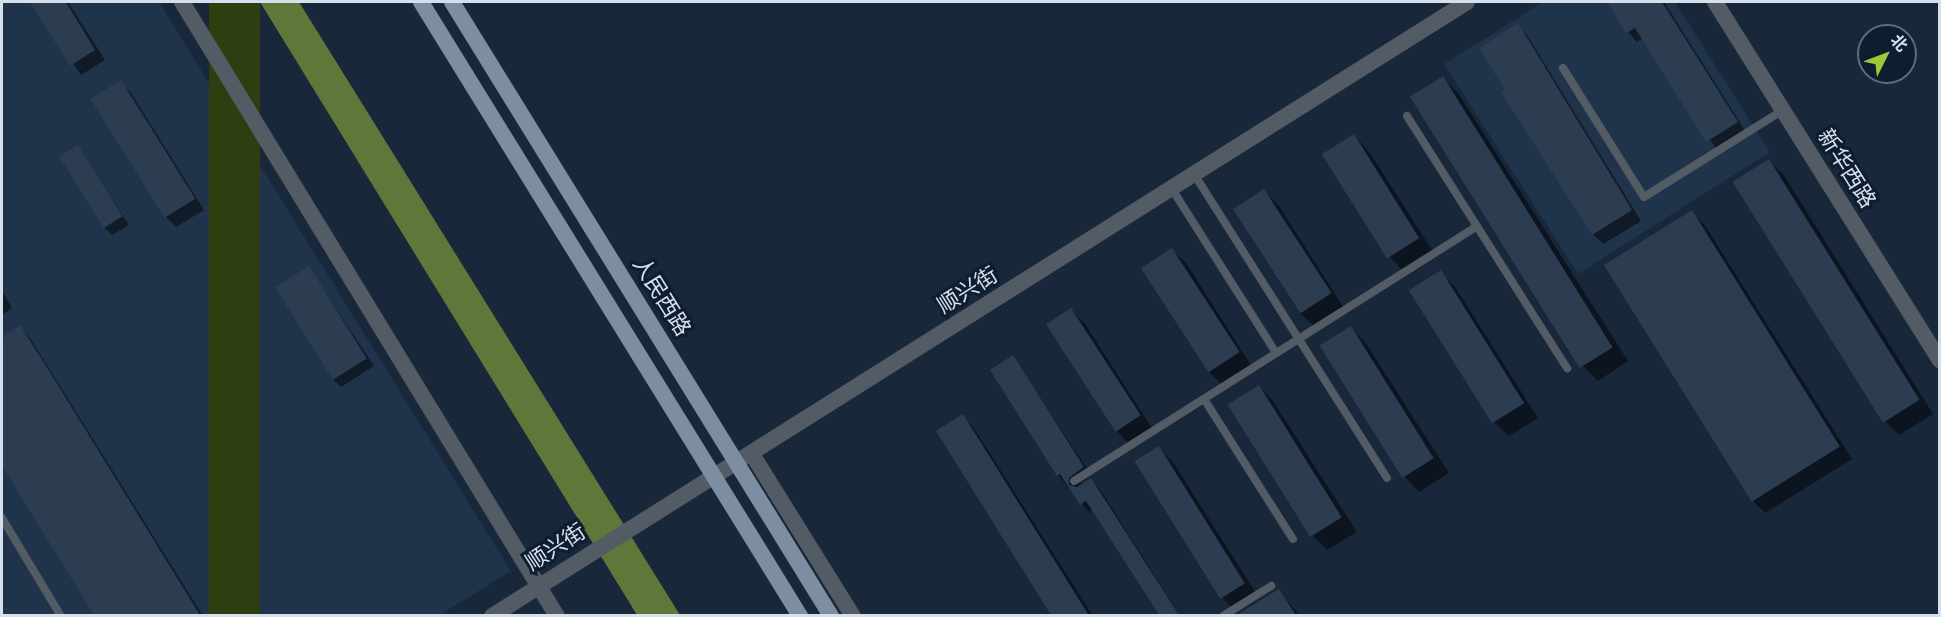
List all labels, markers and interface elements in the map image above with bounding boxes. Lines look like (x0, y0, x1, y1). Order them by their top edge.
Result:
north arrow (1857, 24, 1917, 84)
text: 北 (1888, 32, 1910, 55)
street label: 新华西路 (1811, 125, 1881, 213)
street label: 人民西路 (626, 253, 696, 341)
street label: 顺兴街 (933, 262, 1003, 320)
street label: 顺兴街 (521, 519, 591, 577)

